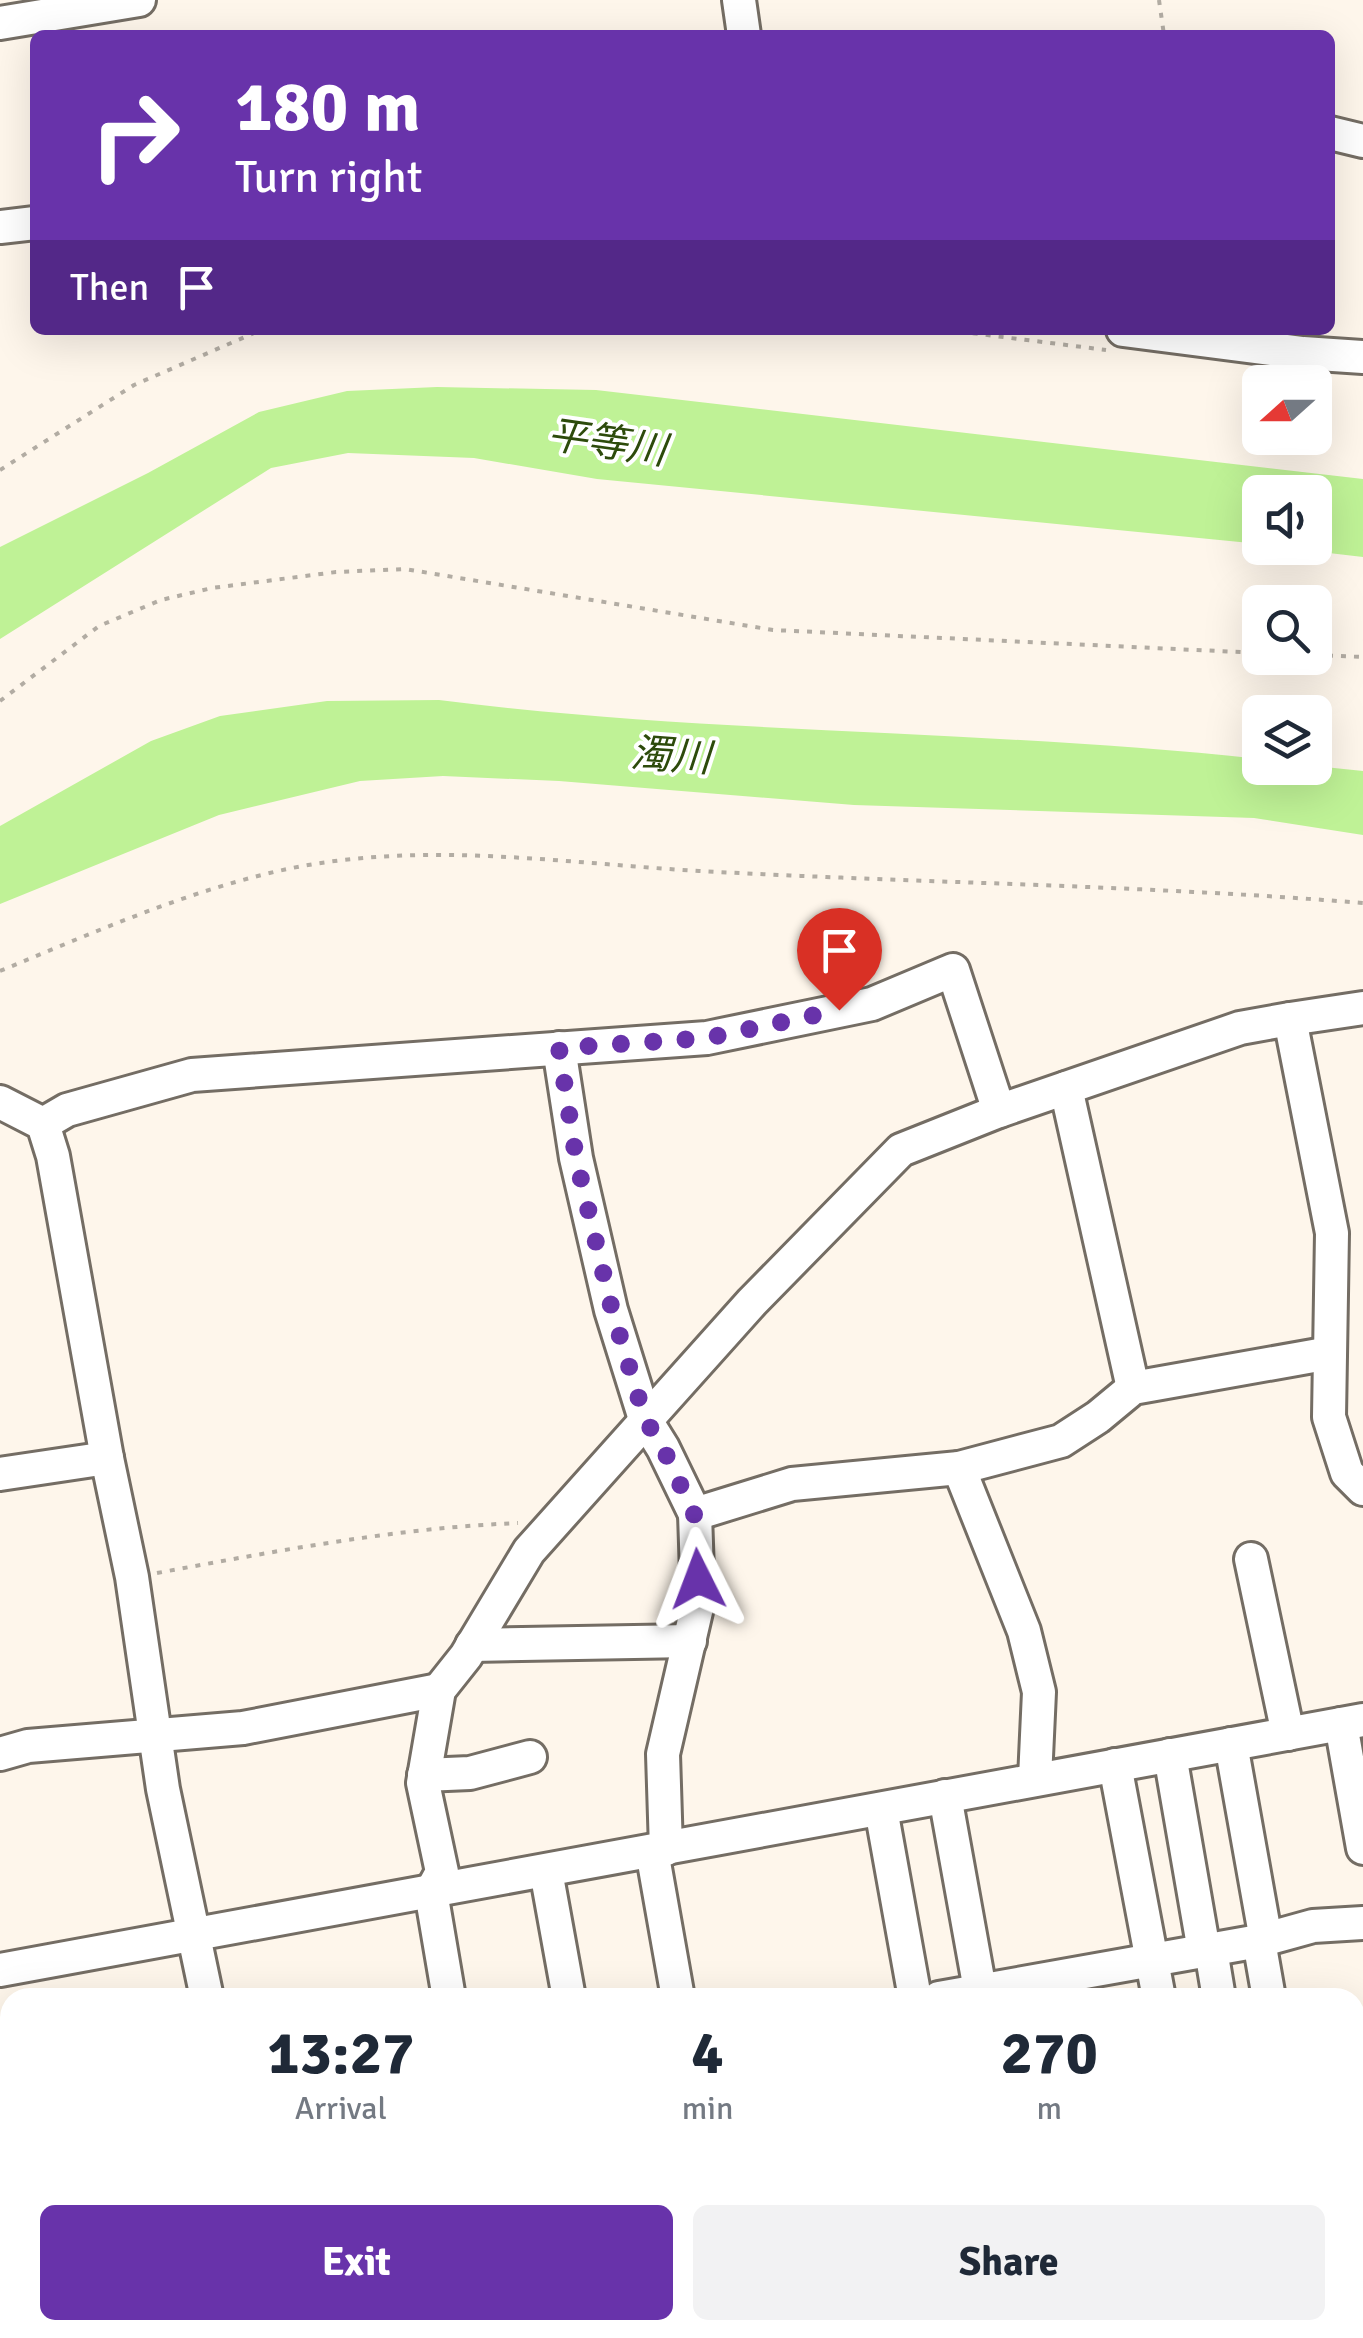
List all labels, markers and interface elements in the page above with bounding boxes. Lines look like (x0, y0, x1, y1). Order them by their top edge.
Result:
text: 180 m (235, 64, 420, 150)
icon: right (70, 70, 200, 200)
text: Turn right (235, 150, 423, 205)
icon: arrive (169, 260, 224, 315)
text: Then (70, 264, 149, 311)
north arrow (1242, 365, 1332, 455)
map controls (1242, 365, 1332, 785)
water label: 平等川 (544, 410, 674, 477)
button: sound (1242, 475, 1332, 565)
button: search (1242, 585, 1332, 675)
button: layers (1242, 695, 1332, 785)
water label: 濁川 (629, 728, 717, 784)
pin (797, 908, 882, 1011)
icon: arrive (812, 923, 867, 978)
position arrow (646, 1527, 750, 1631)
text: 13:27 (267, 2017, 415, 2091)
text: 4 (691, 2017, 724, 2091)
text: 270 (1001, 2017, 1098, 2091)
text: Arrival (295, 2089, 387, 2128)
text: min (682, 2089, 733, 2128)
text: m (1036, 2089, 1062, 2128)
button: Exit (40, 2205, 673, 2320)
button: Share (693, 2205, 1325, 2320)

